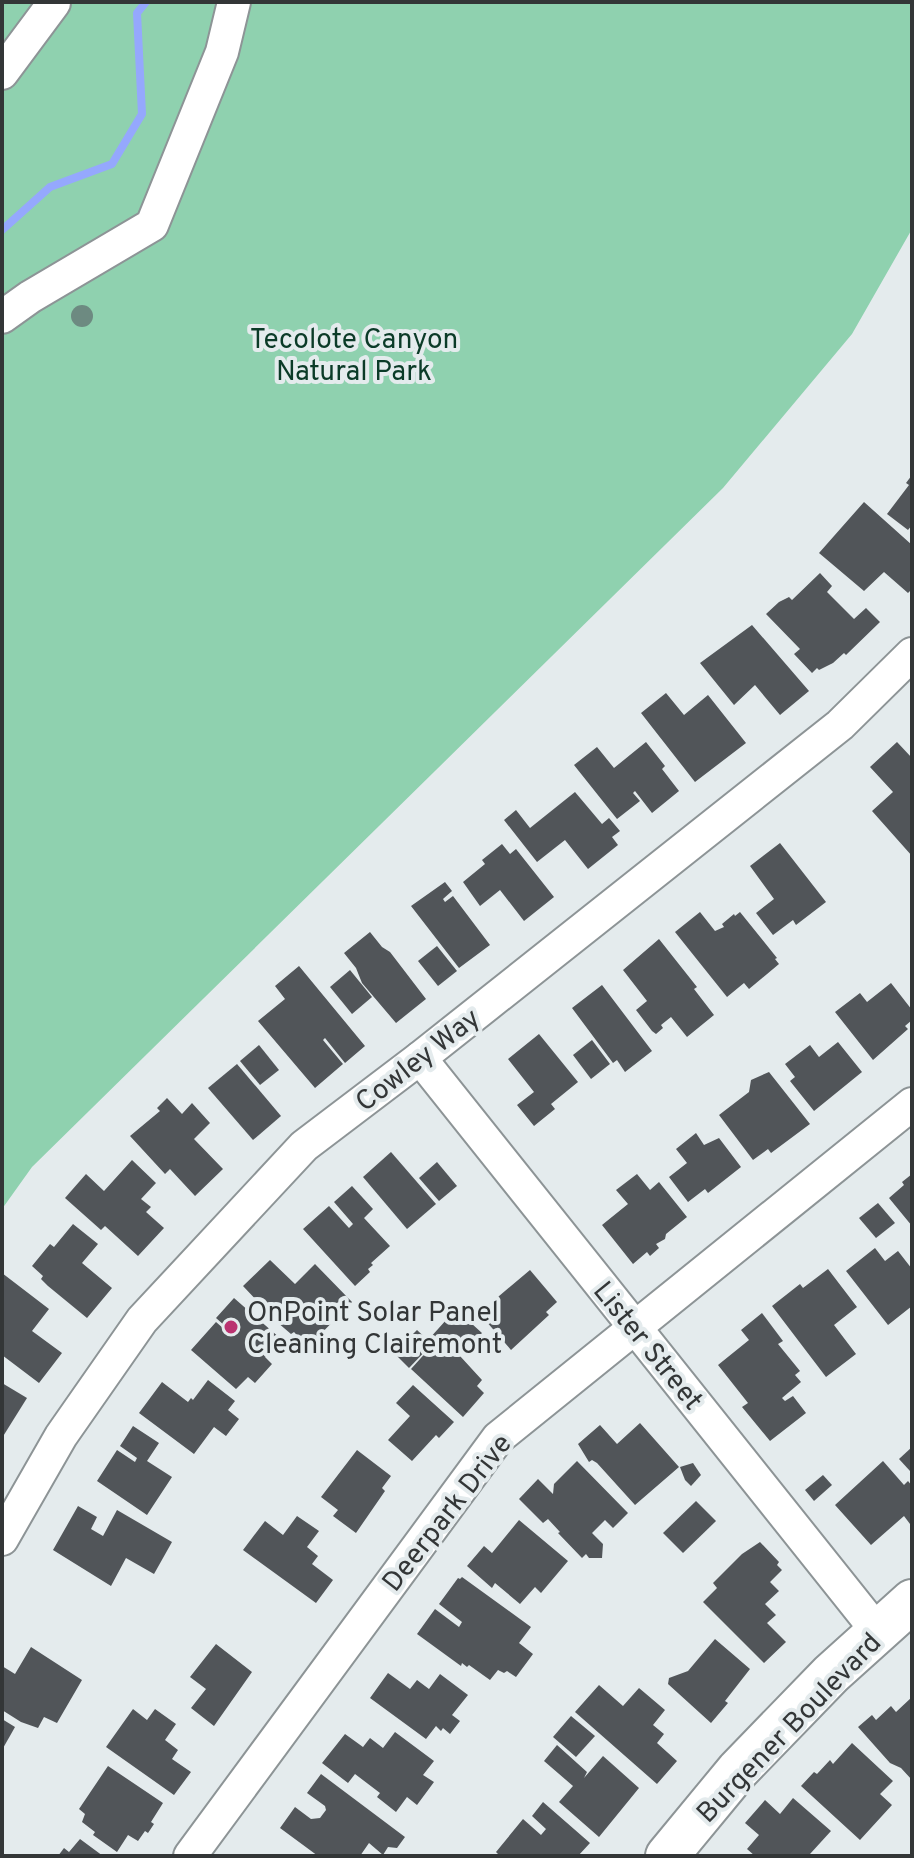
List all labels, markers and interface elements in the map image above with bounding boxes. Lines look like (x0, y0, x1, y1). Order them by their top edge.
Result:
park label: Tecolote Canyon Natural Park (250, 323, 458, 391)
street label: Cowley Way (349, 1001, 488, 1121)
street label: Lister Street (584, 1275, 710, 1419)
place label: OnPoint Solar Panel Cleaning Clairemont (247, 1296, 502, 1364)
marker: OnPoint Solar Panel Cleaning Clairemont (222, 1318, 240, 1336)
street label: Deerpark Drive (376, 1428, 521, 1600)
street label: Burgener Boulevard (690, 1626, 890, 1832)

